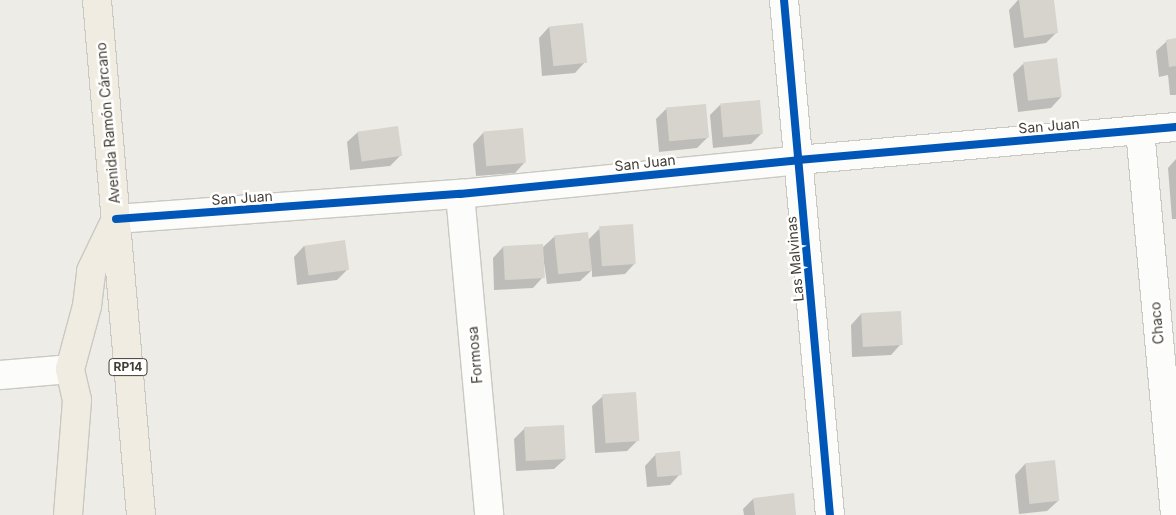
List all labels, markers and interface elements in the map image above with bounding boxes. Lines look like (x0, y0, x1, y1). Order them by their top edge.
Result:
street label: Avenida Ramón Cárcano (93, 42, 123, 204)
street label: San Juan (1018, 115, 1080, 137)
street label: San Juan (614, 151, 676, 175)
street label: San Juan (211, 187, 273, 209)
street label: Las Malvinas (783, 216, 807, 302)
street label: Chaco (1147, 301, 1167, 345)
street label: Formosa (464, 326, 486, 384)
road number: RP14 (108, 358, 148, 377)

